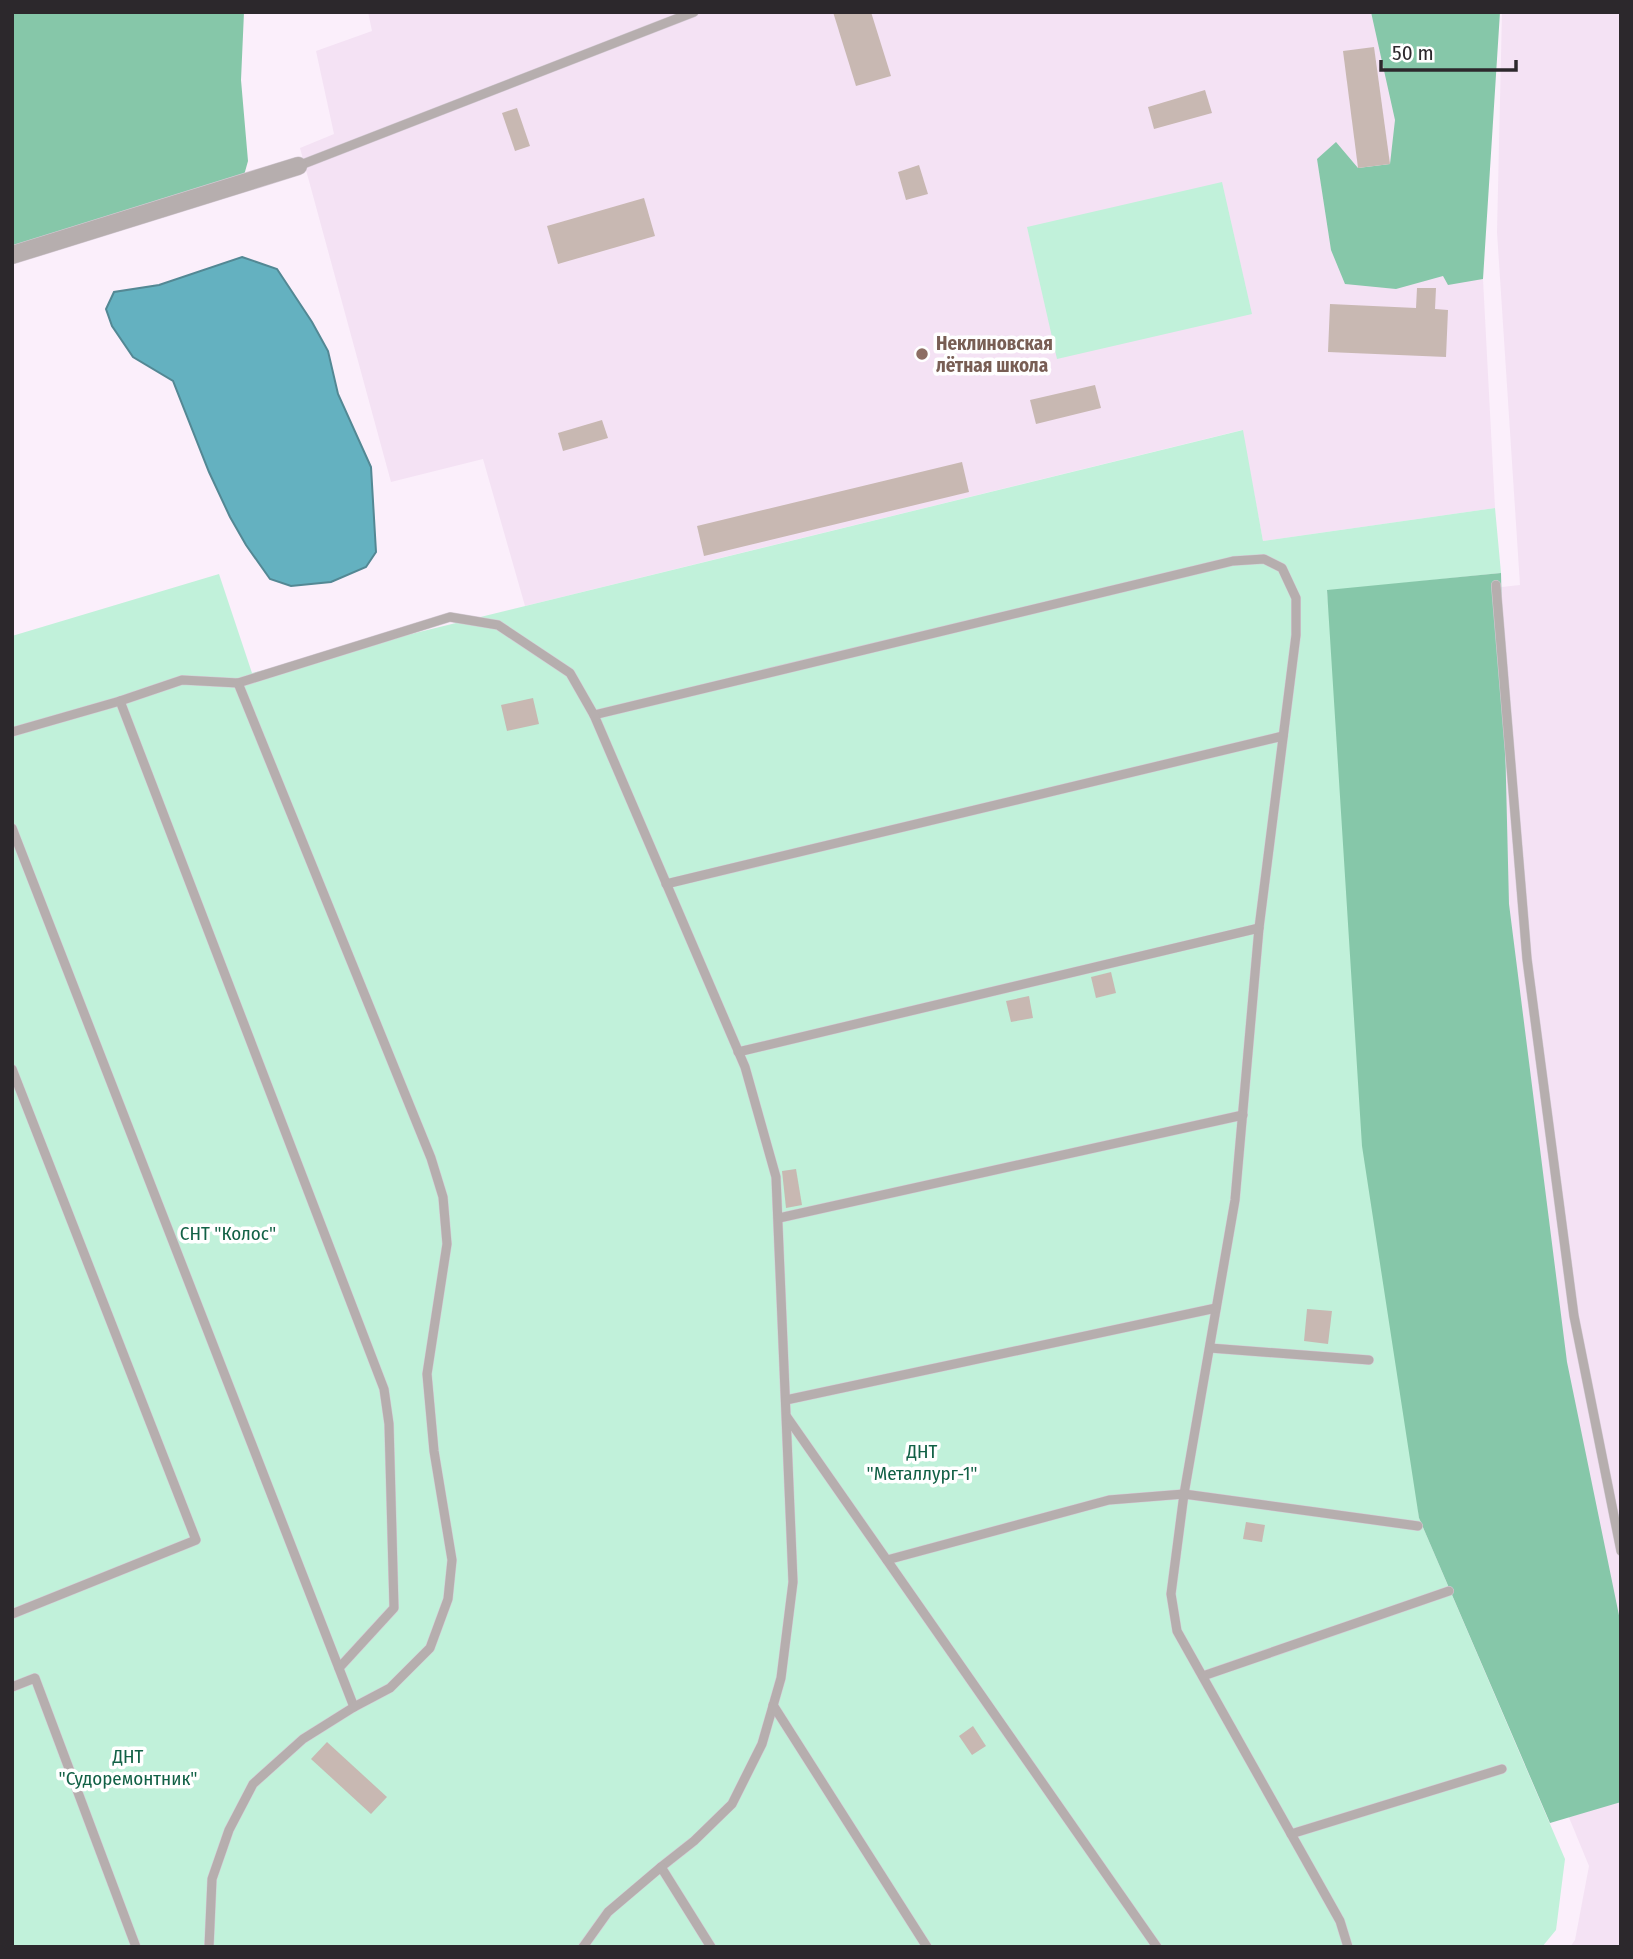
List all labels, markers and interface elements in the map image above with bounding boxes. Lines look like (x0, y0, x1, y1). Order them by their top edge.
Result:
scale bar (1381, 28, 1516, 72)
text: 50 m (1392, 40, 1434, 66)
place label: Неклиновская лётная школа (936, 332, 1053, 377)
marker: Неклиновская лётная школа (914, 346, 930, 362)
park label: СНТ "Колос" (180, 1222, 276, 1245)
park label: ДНТ "Металлург-1" (866, 1440, 978, 1485)
park label: ДНТ "Судоремонтник" (59, 1745, 198, 1790)

